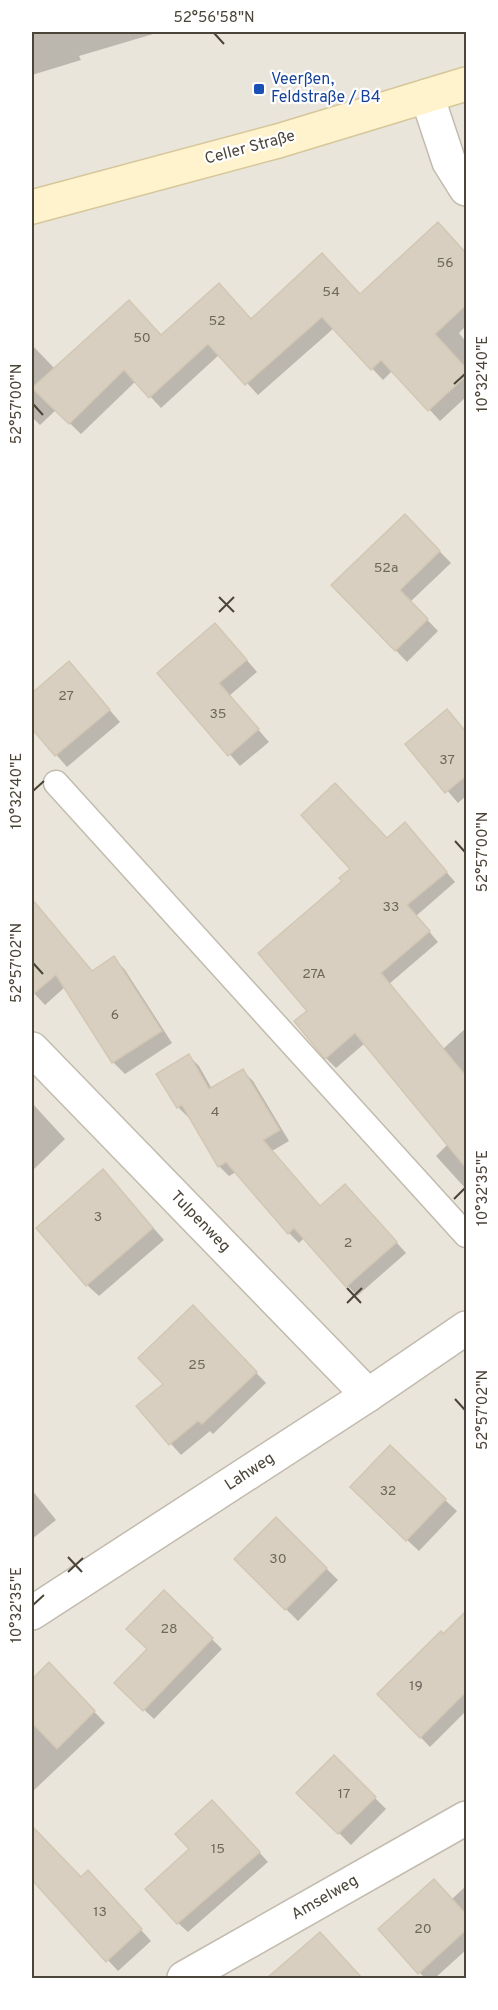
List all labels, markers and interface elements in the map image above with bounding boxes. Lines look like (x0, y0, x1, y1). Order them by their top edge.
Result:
text: 52°56'58"N (173, 9, 255, 28)
place label: Veerßen, Feldstraße / B4 (271, 70, 381, 108)
marker: Veerßen, Feldstraße / B4 (252, 82, 266, 96)
street label: Celler Straße (203, 126, 297, 170)
house number: 56 (436, 255, 454, 272)
house number: 54 (322, 284, 340, 301)
house number: 52 (208, 313, 226, 330)
house number: 50 (133, 330, 151, 347)
text: 10°32'40"E (474, 336, 493, 412)
text: 52°57'00"N (8, 364, 27, 444)
house number: 52a (374, 560, 398, 577)
house number: 27 (58, 688, 74, 705)
house number: 35 (209, 706, 227, 723)
house number: 37 (439, 752, 455, 769)
text: 10°32'40"E (8, 753, 27, 829)
text: 52°57'00"N (474, 812, 493, 892)
house number: 33 (383, 899, 399, 916)
text: 52°57'02"N (8, 923, 27, 1003)
house number: 27A (302, 966, 326, 983)
house number: 6 (111, 1007, 119, 1024)
house number: 4 (211, 1104, 219, 1121)
text: 10°32'35"E (474, 1150, 493, 1226)
street label: Tulpenweg (166, 1187, 234, 1257)
house number: 3 (94, 1209, 102, 1226)
house number: 2 (344, 1235, 352, 1252)
house number: 25 (188, 1357, 206, 1374)
text: 52°57'02"N (474, 1370, 493, 1450)
street label: Lahweg (221, 1449, 279, 1495)
house number: 32 (380, 1483, 396, 1500)
house number: 30 (269, 1551, 287, 1568)
text: 10°32'35"E (8, 1567, 27, 1643)
house number: 28 (160, 1621, 178, 1638)
house number: 19 (409, 1678, 423, 1695)
house number: 17 (338, 1786, 350, 1803)
house number: 15 (211, 1841, 225, 1858)
street label: Amselweg (288, 1871, 362, 1925)
house number: 13 (93, 1904, 107, 1921)
house number: 20 (414, 1921, 432, 1938)

